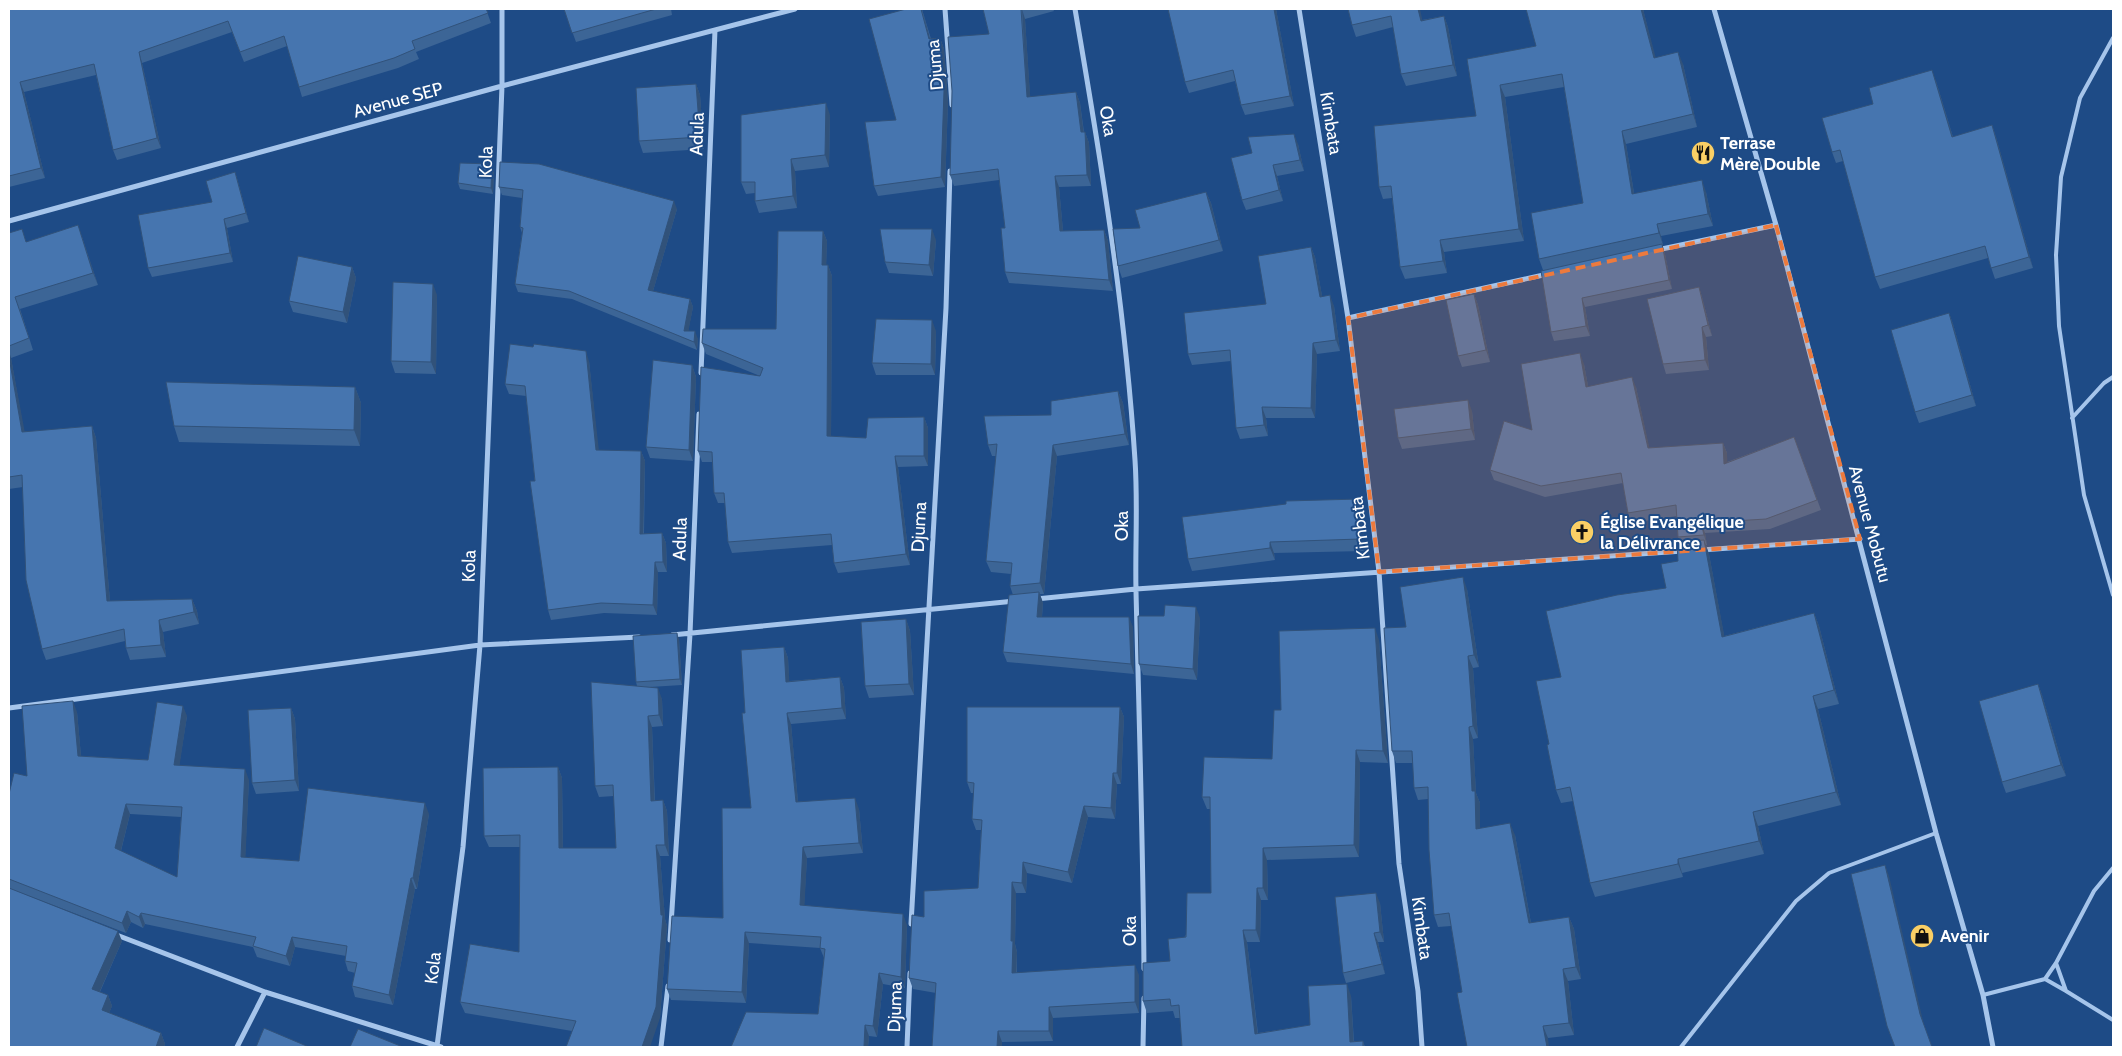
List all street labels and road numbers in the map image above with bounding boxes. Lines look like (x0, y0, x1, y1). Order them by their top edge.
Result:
street label: Djuma (922, 38, 948, 91)
street label: Avenue SEP (351, 77, 445, 123)
street label: Kimbata (1315, 90, 1347, 156)
street label: Oka (1095, 104, 1122, 138)
street label: Adula (685, 112, 709, 156)
street label: Kola (474, 145, 498, 179)
street label: Avenue Mobutu (1844, 463, 1896, 585)
street label: Kimbata (1345, 495, 1375, 561)
street label: Djuma (907, 501, 931, 553)
street label: Oka (1111, 510, 1133, 541)
street label: Adula (668, 517, 692, 561)
street label: Kola (457, 549, 481, 583)
street label: Kimbata (1407, 895, 1437, 961)
street label: Oka (1119, 915, 1141, 946)
street label: Kola (420, 950, 446, 985)
street label: Djuma (883, 981, 907, 1033)

